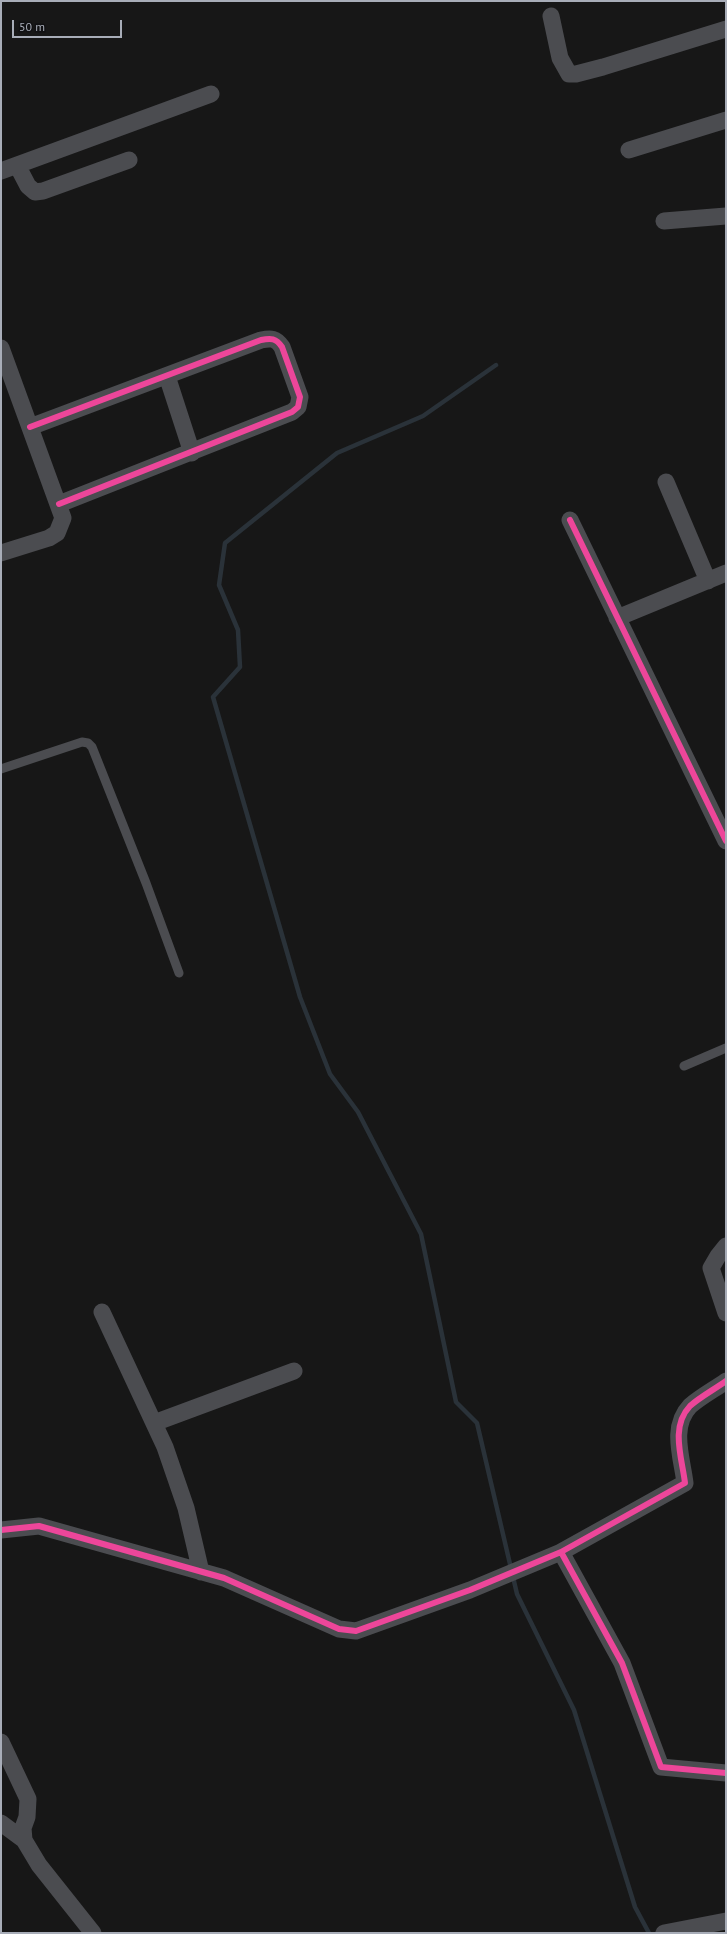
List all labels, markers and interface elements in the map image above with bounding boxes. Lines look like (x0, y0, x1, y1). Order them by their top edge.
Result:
scale bar (14, 12, 124, 38)
text: 50 m (19, 19, 45, 34)

